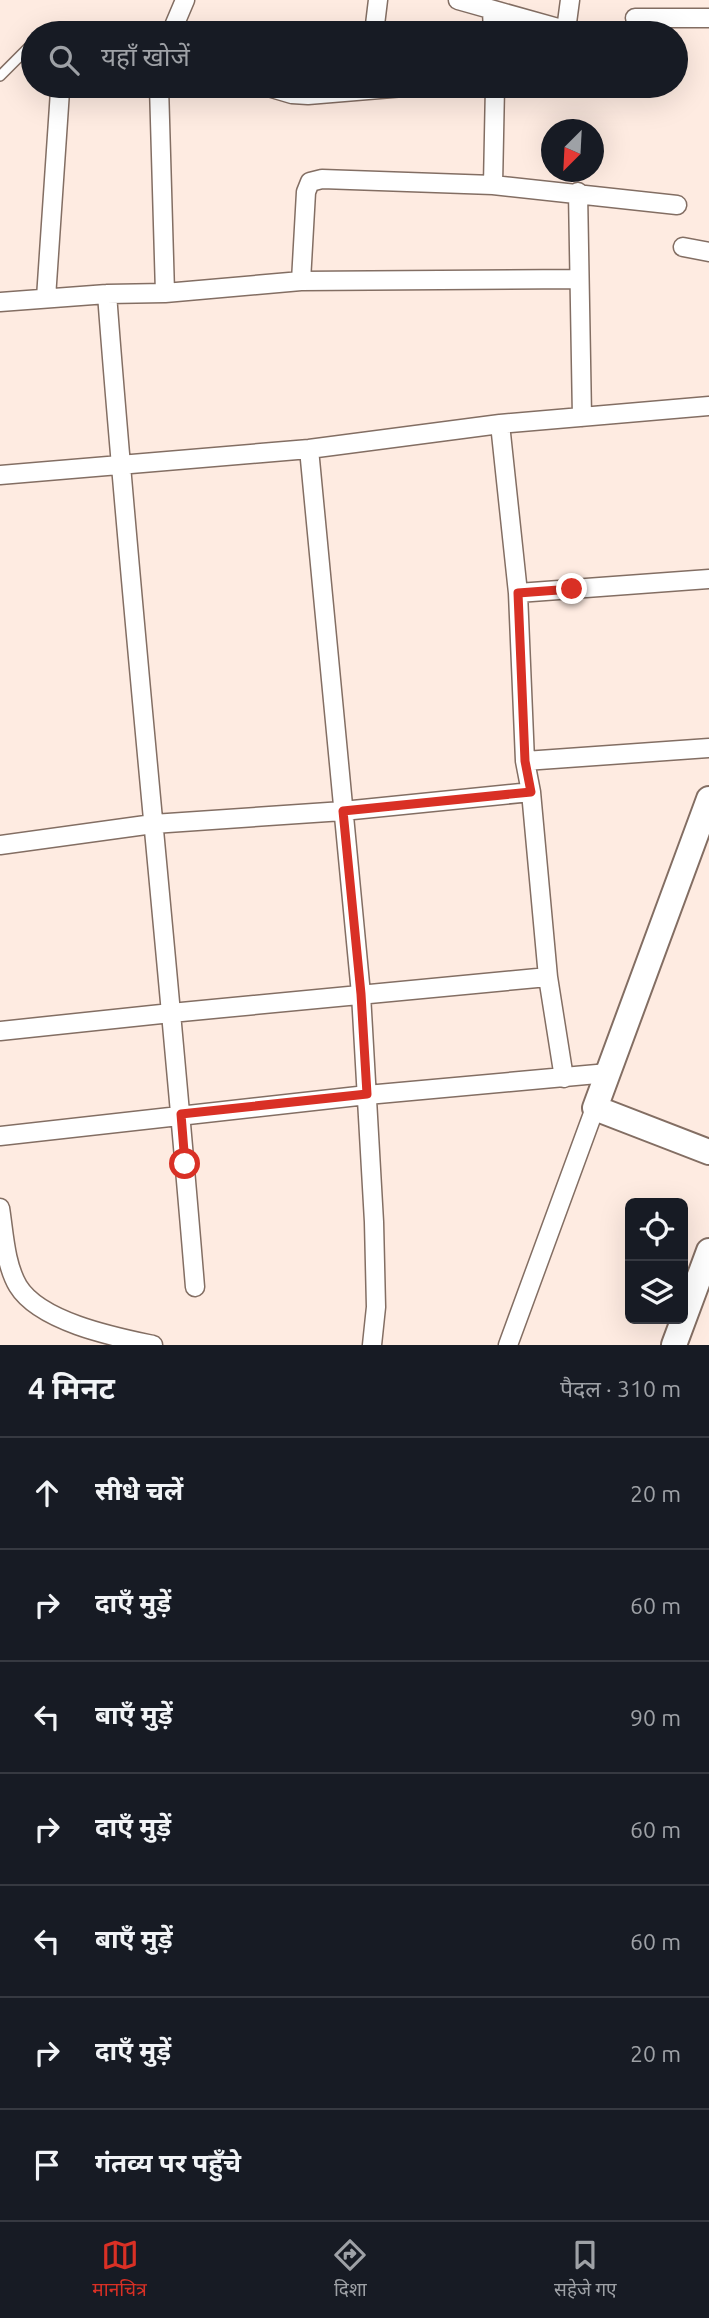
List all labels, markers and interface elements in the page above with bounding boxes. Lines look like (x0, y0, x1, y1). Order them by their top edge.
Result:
search box (21, 21, 688, 98)
icon: search (45, 41, 83, 79)
text: यहाँ खोजें (101, 42, 190, 71)
north arrow (541, 119, 604, 182)
route end (556, 573, 587, 604)
route start (169, 1148, 200, 1179)
map controls (625, 1198, 688, 1324)
button: locate (625, 1198, 688, 1261)
button: layers (625, 1261, 688, 1324)
text: 4 मिनट (28, 1371, 115, 1405)
text: पैदल · 310 m (560, 1376, 681, 1401)
icon: ahead (28, 1474, 66, 1512)
text: सीधे चलें (95, 1476, 183, 1505)
text: 20 m (630, 1481, 681, 1506)
icon: right (28, 1586, 66, 1624)
text: दाएँ मुड़ें (95, 1588, 171, 1617)
text: 60 m (630, 1593, 681, 1618)
icon: left (28, 1698, 66, 1736)
text: बाएँ मुड़ें (95, 1700, 172, 1729)
text: 90 m (630, 1705, 681, 1730)
icon: right (28, 1810, 66, 1848)
text: दाएँ मुड़ें (95, 1812, 171, 1841)
text: 60 m (630, 1817, 681, 1842)
icon: left (28, 1922, 66, 1960)
text: बाएँ मुड़ें (95, 1924, 172, 1953)
text: 60 m (630, 1929, 681, 1954)
icon: right (28, 2034, 66, 2072)
text: दाएँ मुड़ें (95, 2036, 171, 2065)
text: 20 m (630, 2041, 681, 2066)
icon: arrive (28, 2146, 66, 2184)
text: गंतव्य पर पहुँचे (95, 2148, 241, 2177)
tab: मानचित्र (92, 2236, 147, 2304)
tab: दिशा (331, 2236, 369, 2304)
tab: सहेजे गए (554, 2236, 617, 2304)

